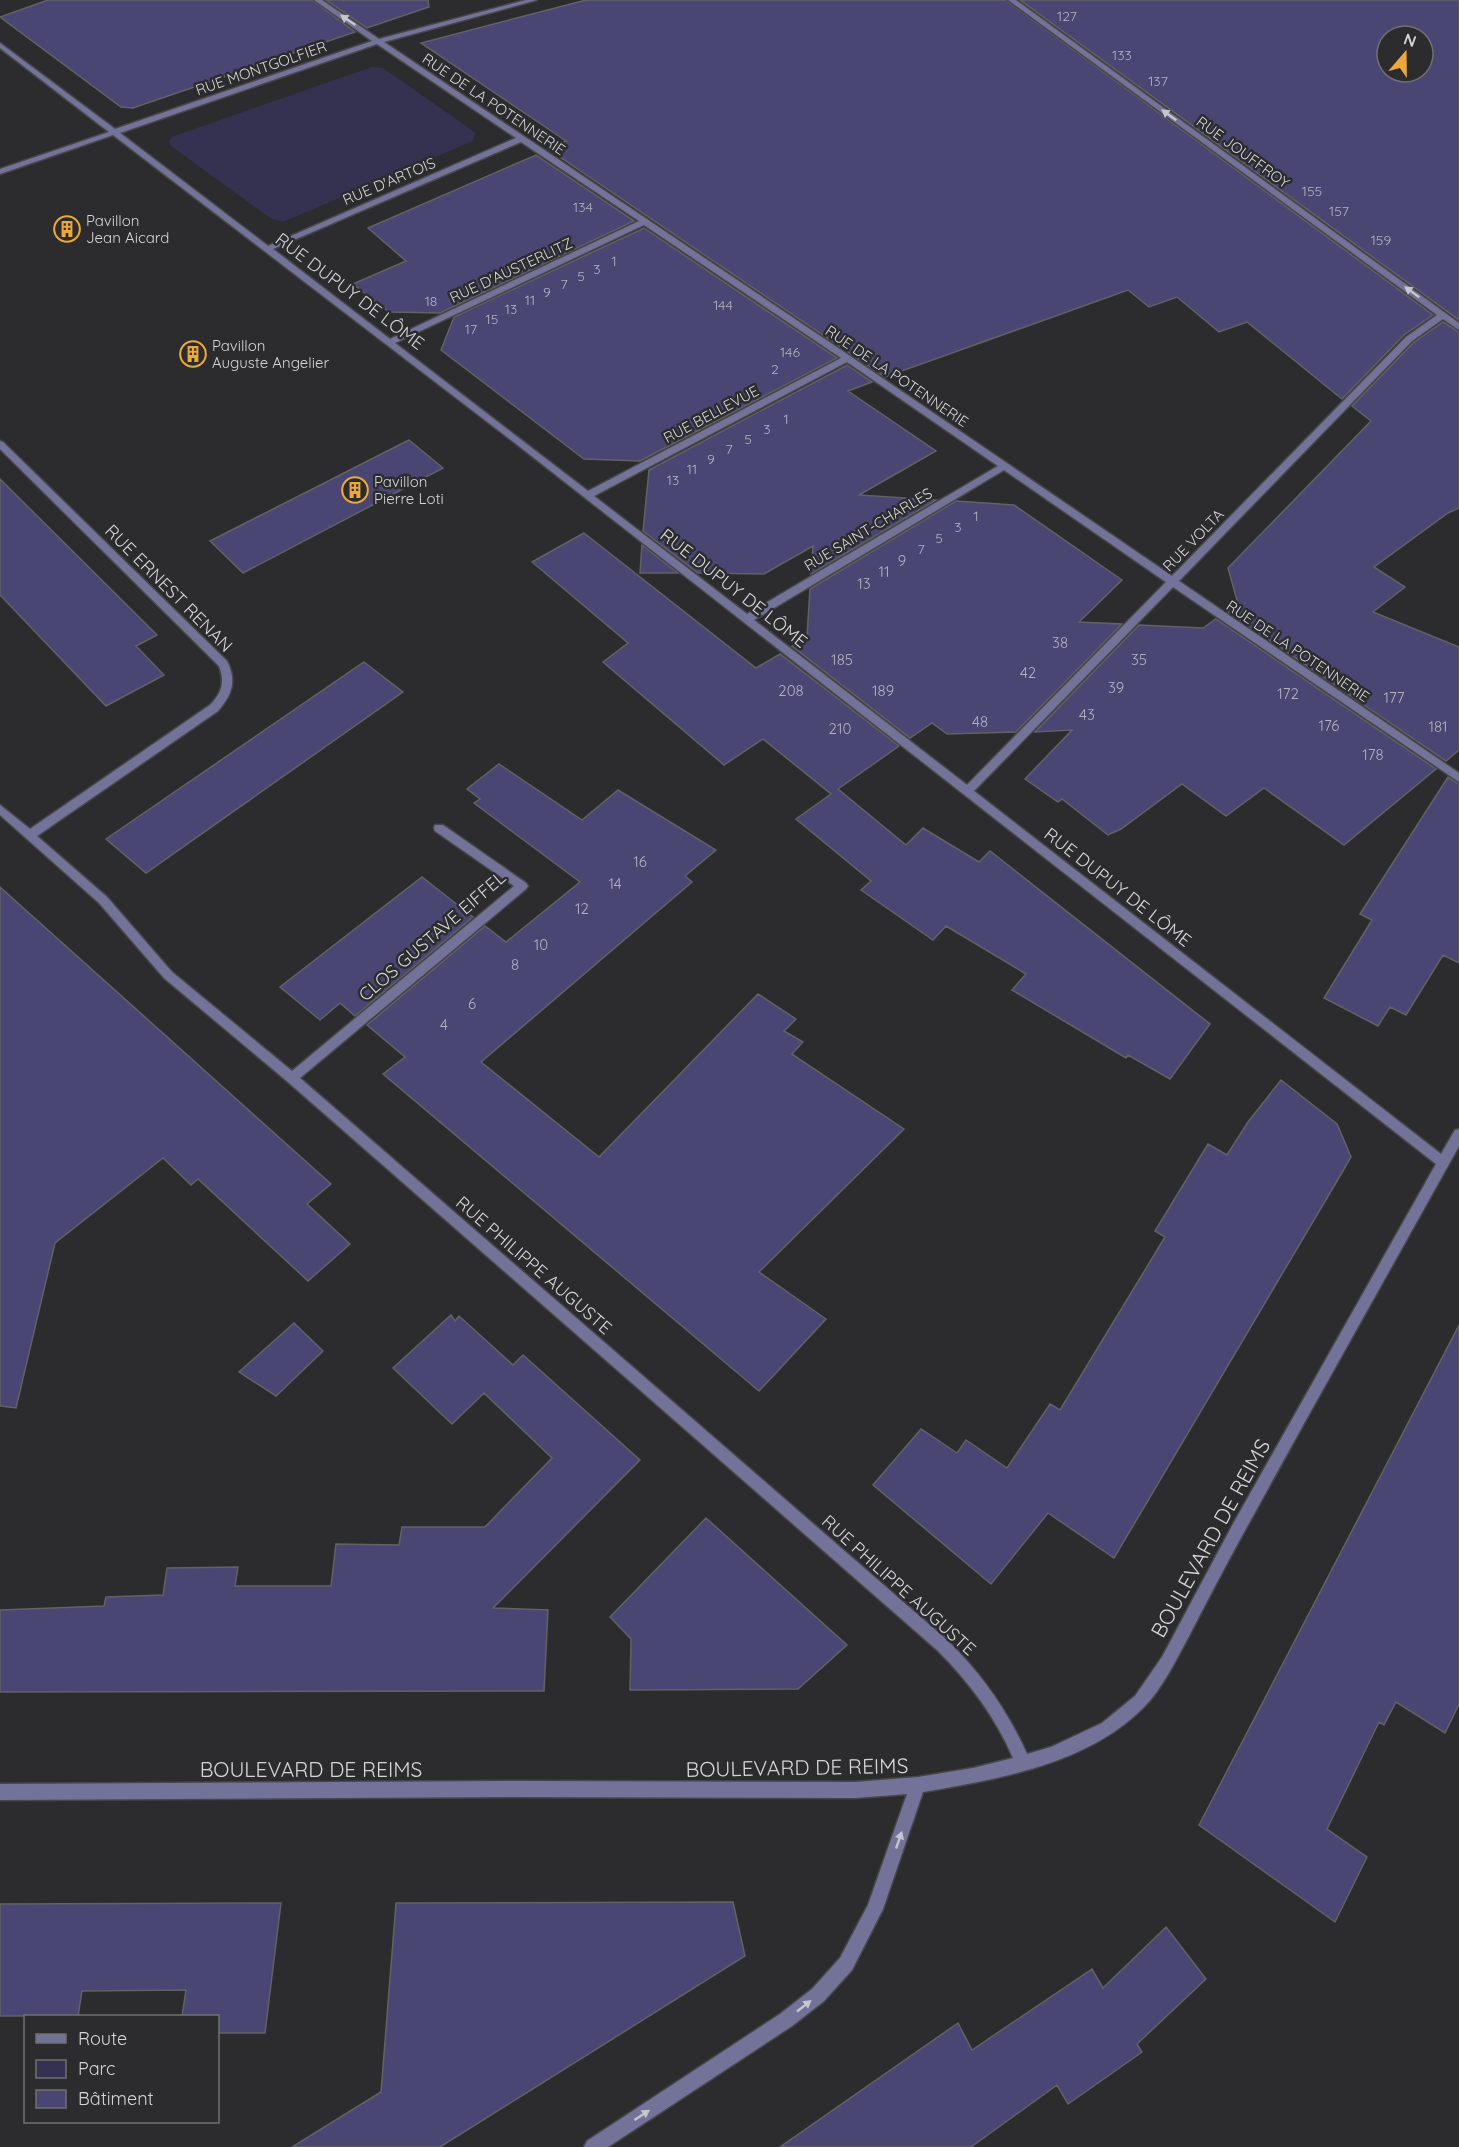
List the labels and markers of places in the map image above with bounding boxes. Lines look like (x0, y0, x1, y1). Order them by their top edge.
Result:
place label: Pavillon Jean Aicard (86, 211, 169, 247)
building icon: Pavillon Jean Aicard (52, 214, 82, 244)
place label: Pavillon Auguste Angelier (212, 336, 329, 372)
building icon: Pavillon Auguste Angelier (178, 339, 208, 369)
place label: Pavillon Pierre Loti (374, 472, 444, 508)
building icon: Pavillon Pierre Loti (340, 475, 370, 505)

